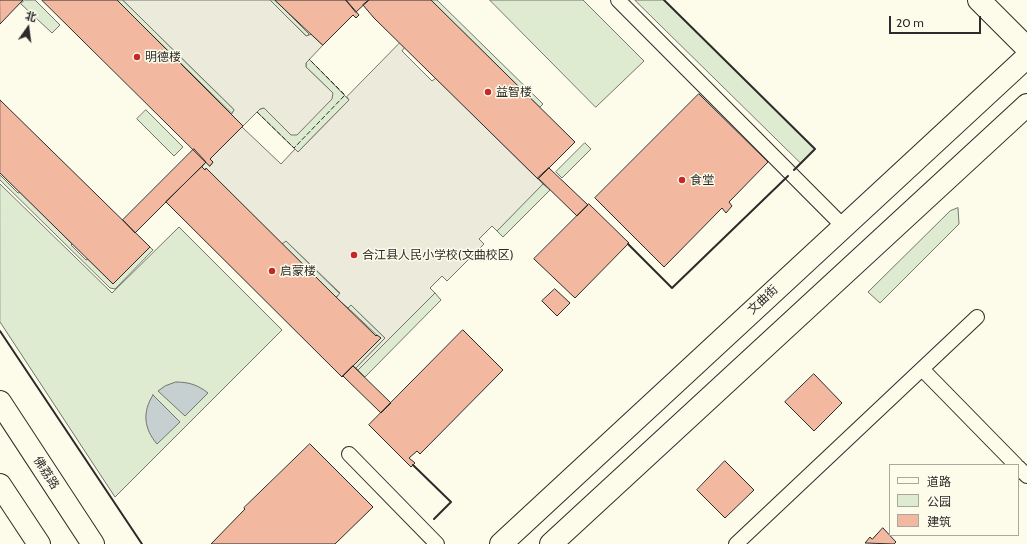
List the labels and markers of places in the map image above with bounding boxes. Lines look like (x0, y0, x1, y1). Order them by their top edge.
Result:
place label: 明德楼 (145, 50, 181, 64)
marker: 明德楼 (132, 52, 142, 62)
place label: 益智楼 (496, 85, 532, 99)
marker: 益智楼 (483, 87, 493, 97)
place label: 食堂 (690, 173, 714, 187)
marker: 食堂 (677, 175, 687, 185)
place label: 合江县人民小学校(文曲校区) (362, 248, 514, 262)
marker: 合江县人民小学校(文曲校区) (349, 250, 359, 260)
place label: 启蒙楼 (280, 264, 316, 278)
marker: 启蒙楼 (267, 266, 277, 276)

